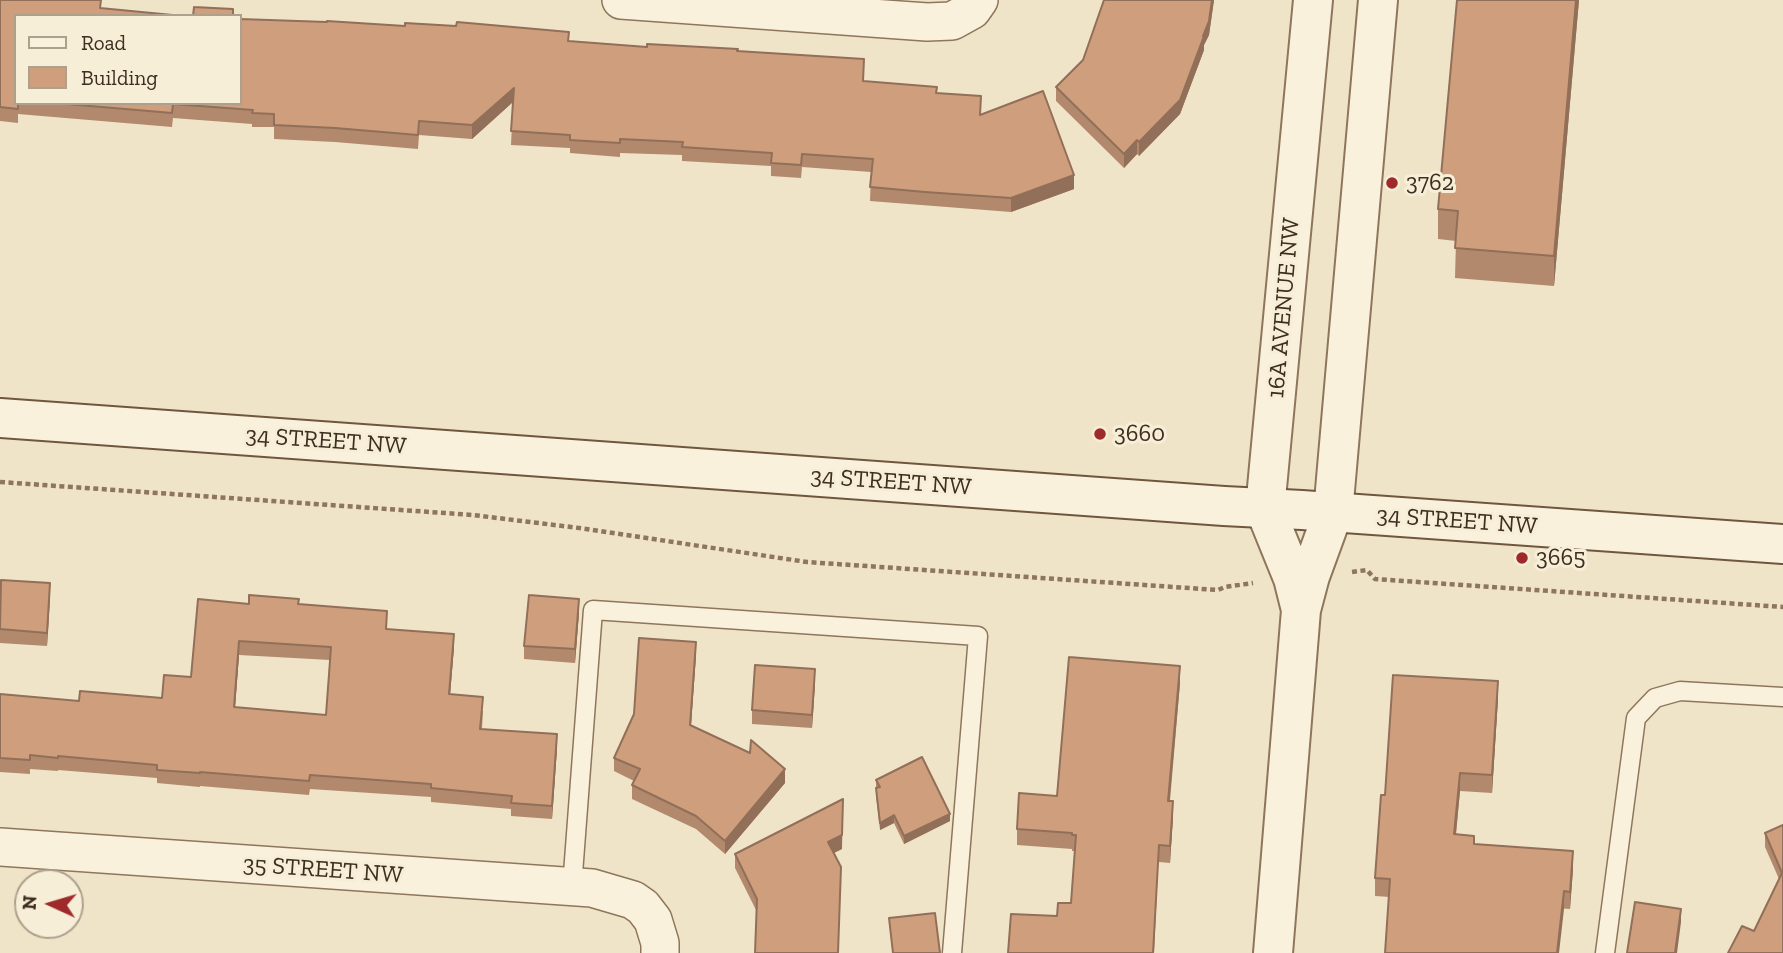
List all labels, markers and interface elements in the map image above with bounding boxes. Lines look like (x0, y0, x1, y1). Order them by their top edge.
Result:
legend (14, 14, 242, 105)
text: Road (81, 30, 126, 55)
text: Building (81, 65, 158, 90)
place label: 3762 (1406, 169, 1454, 197)
marker: 3762 (1384, 175, 1400, 191)
street label: 16A AVENUE NW (1262, 216, 1306, 400)
place label: 3660 (1114, 420, 1165, 448)
street label: 34 STREET NW (245, 421, 407, 461)
marker: 3660 (1092, 426, 1108, 442)
street label: 34 STREET NW (810, 462, 972, 502)
street label: 34 STREET NW (1376, 501, 1538, 541)
place label: 3665 (1536, 544, 1586, 572)
marker: 3665 (1514, 550, 1530, 566)
street label: 35 STREET NW (242, 850, 404, 890)
north arrow (14, 869, 84, 939)
text: N (18, 895, 42, 911)

